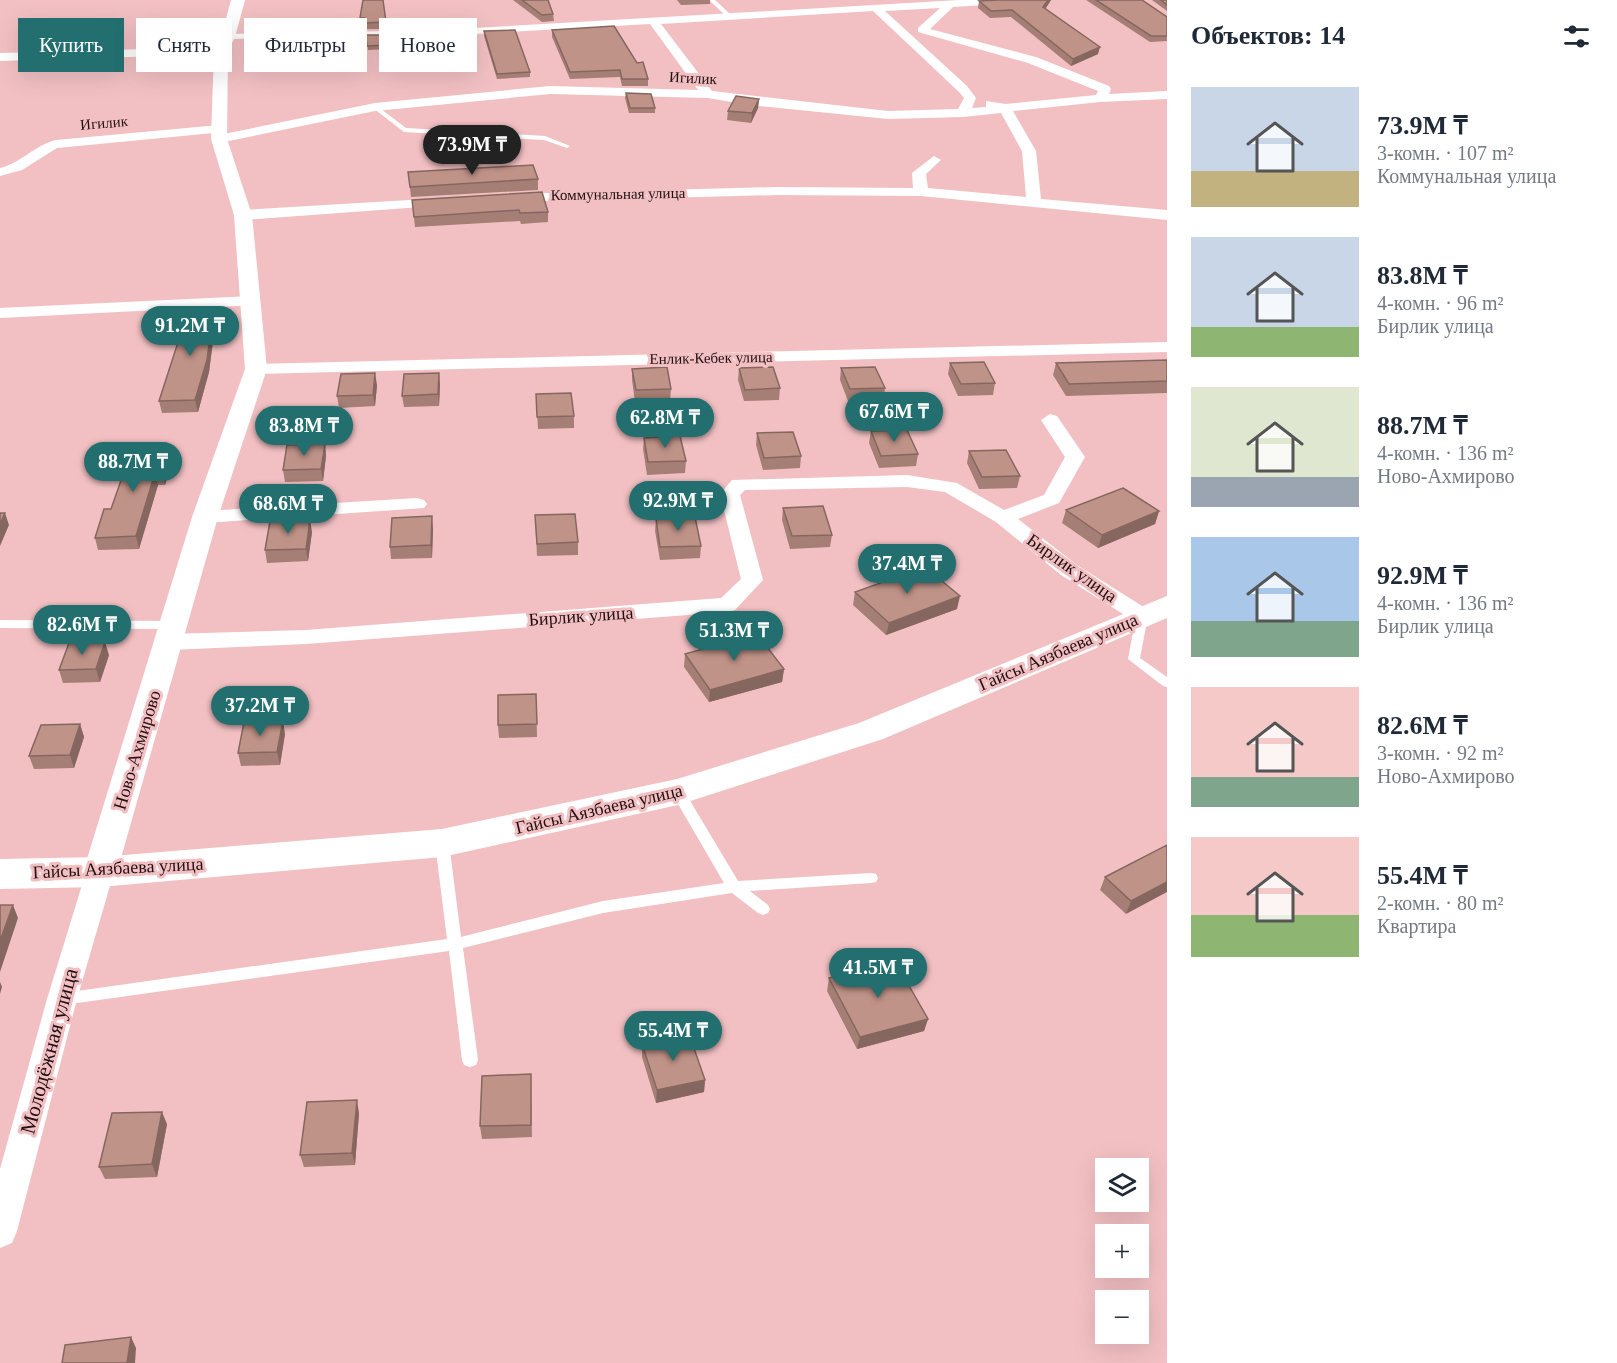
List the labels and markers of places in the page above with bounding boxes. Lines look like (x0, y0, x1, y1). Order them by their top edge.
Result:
pin: 73.9M ₸ (417, 125, 527, 176)
pin: 91.2M ₸ (135, 306, 245, 357)
pin: 67.6M ₸ (839, 392, 949, 443)
pin: 62.8M ₸ (610, 398, 720, 449)
pin: 83.8M ₸ (249, 406, 359, 457)
pin: 88.7M ₸ (78, 442, 188, 493)
pin: 92.9M ₸ (623, 481, 733, 532)
pin: 68.6M ₸ (233, 484, 343, 535)
pin: 37.4M ₸ (852, 544, 962, 595)
pin: 82.6M ₸ (27, 605, 137, 656)
pin: 51.3M ₸ (679, 611, 789, 662)
pin: 37.2M ₸ (205, 686, 315, 737)
pin: 41.5M ₸ (823, 948, 933, 999)
pin: 55.4M ₸ (618, 1011, 728, 1062)

